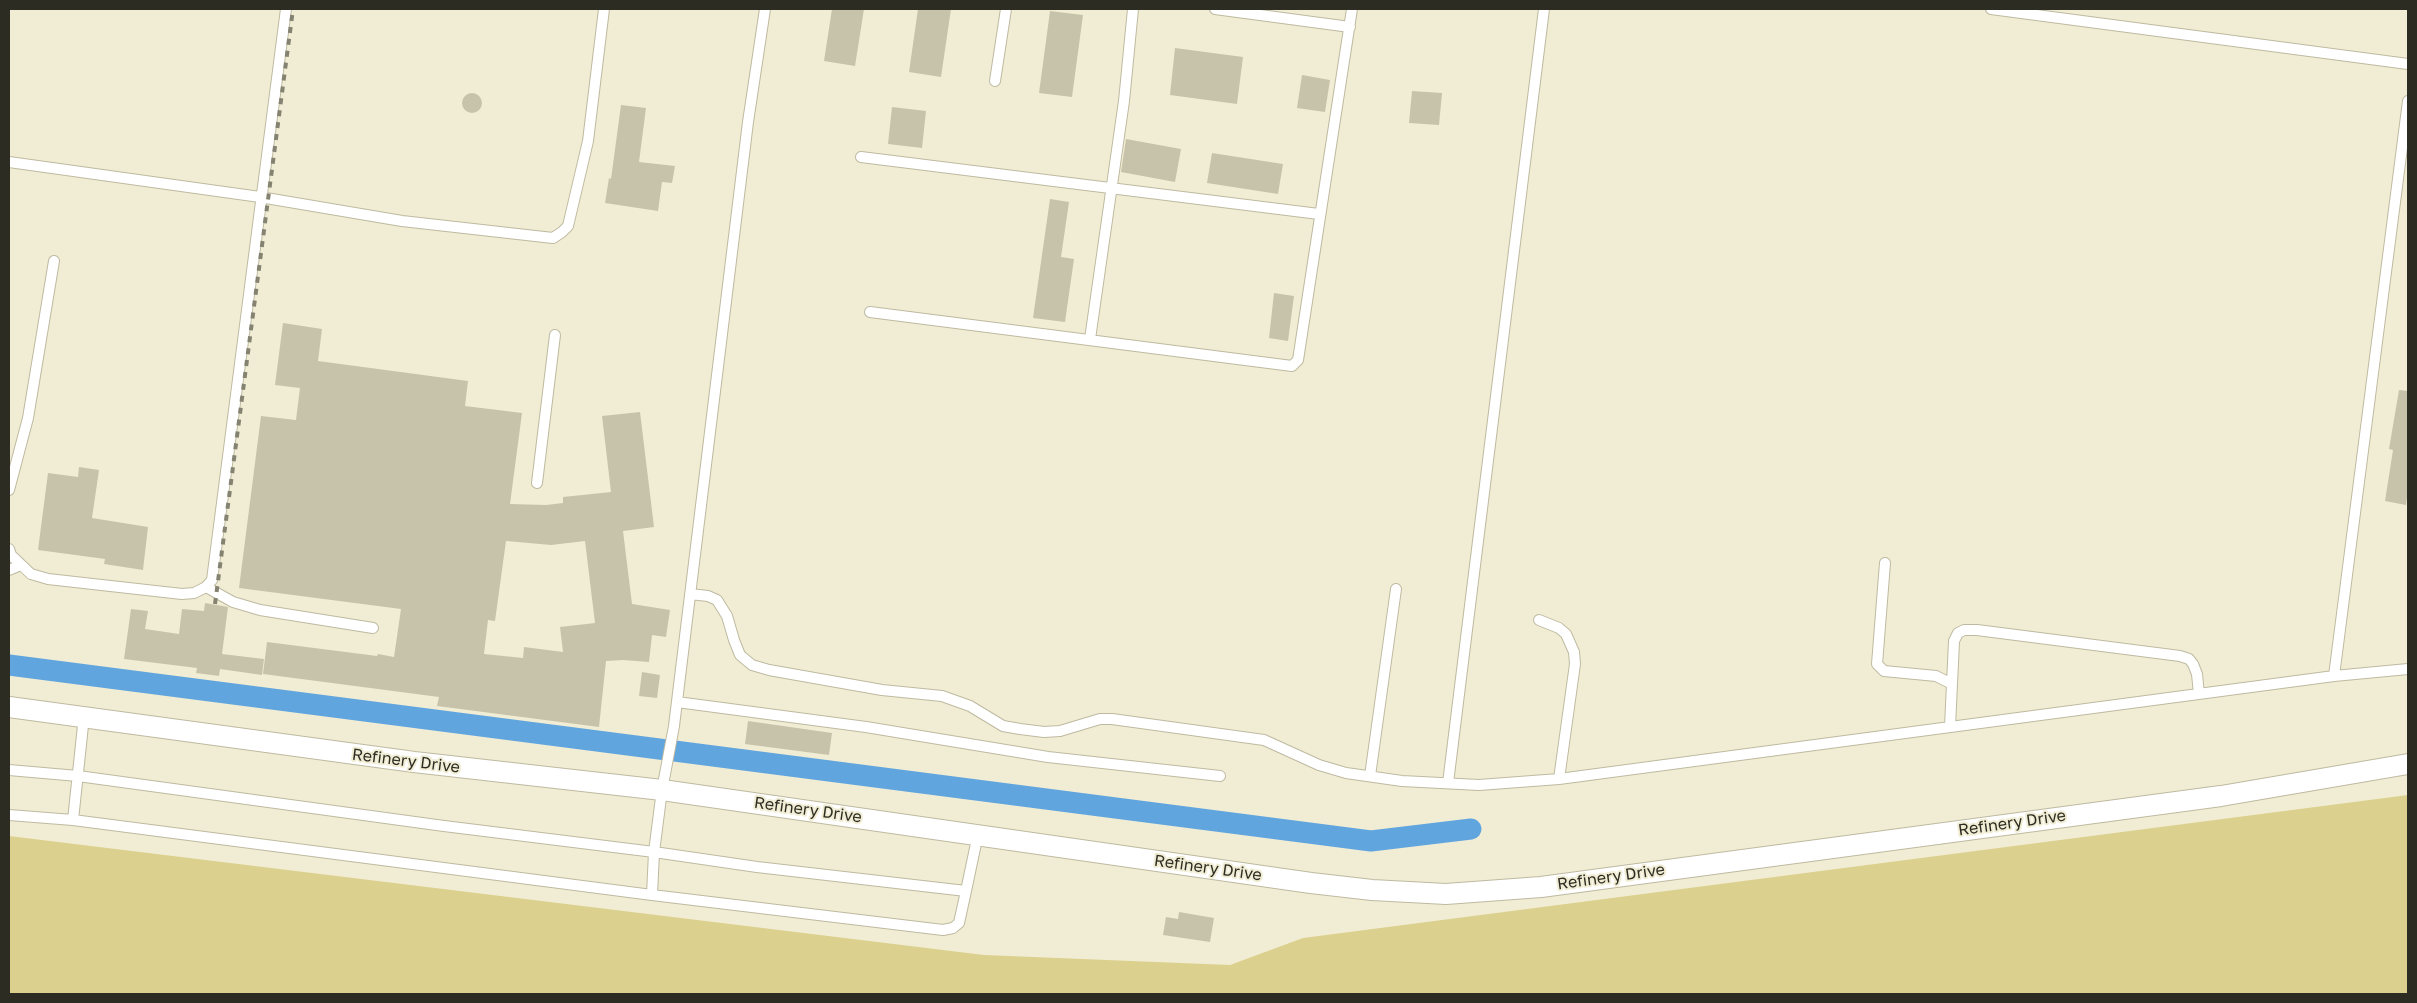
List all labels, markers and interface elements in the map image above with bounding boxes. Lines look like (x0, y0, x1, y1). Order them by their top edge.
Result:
street label: Refinery Drive (351, 745, 461, 777)
street label: Refinery Drive (753, 793, 863, 827)
street label: Refinery Drive (1957, 806, 2067, 840)
street label: Refinery Drive (1153, 851, 1263, 885)
street label: Refinery Drive (1556, 860, 1666, 894)

